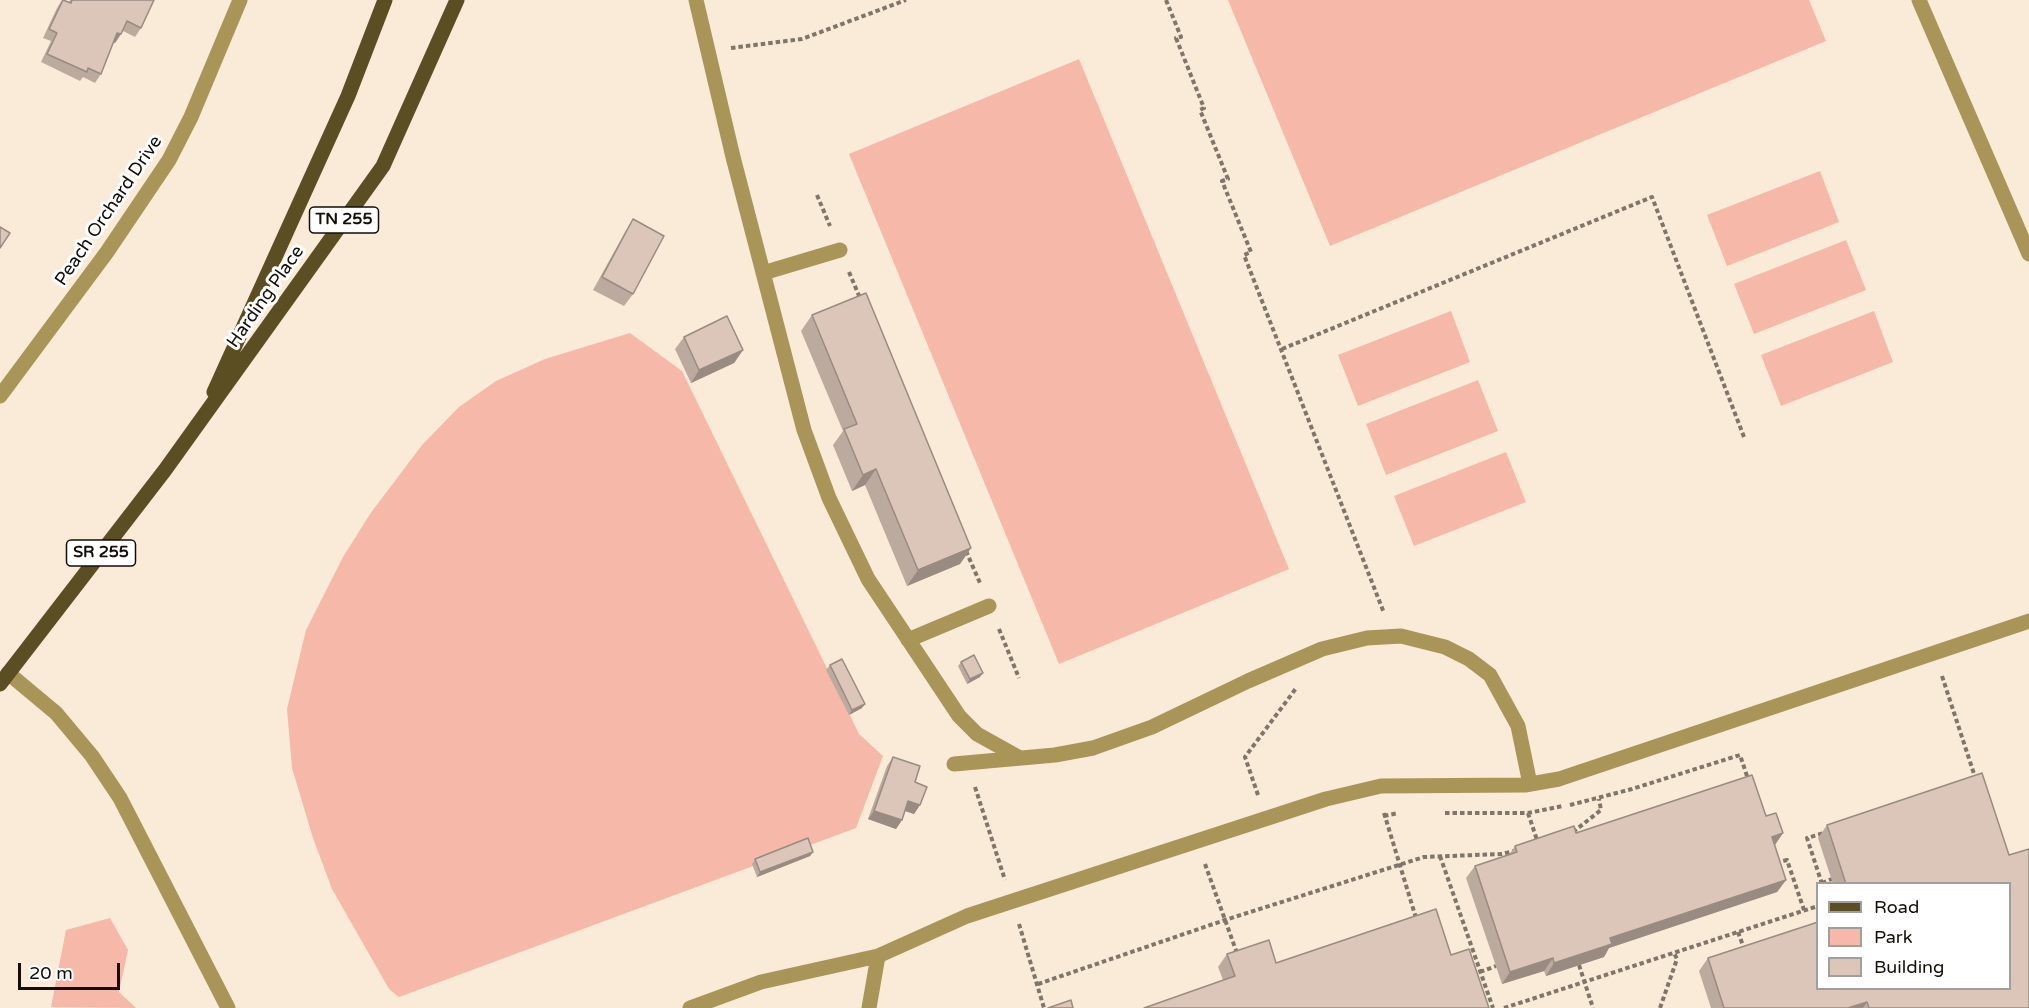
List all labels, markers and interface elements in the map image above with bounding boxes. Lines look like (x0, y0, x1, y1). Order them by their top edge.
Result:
street label: Peach Orchard Drive (51, 132, 167, 290)
road number: TN 255 (310, 207, 378, 233)
street label: Harding Place (223, 242, 309, 352)
road number: SR 255 (66, 540, 136, 566)
legend (1816, 882, 2011, 990)
text: Road (1874, 896, 1919, 918)
text: Park (1874, 926, 1912, 948)
scale bar (21, 951, 123, 989)
text: Building (1874, 956, 1944, 978)
text: 20 m (29, 962, 73, 984)

